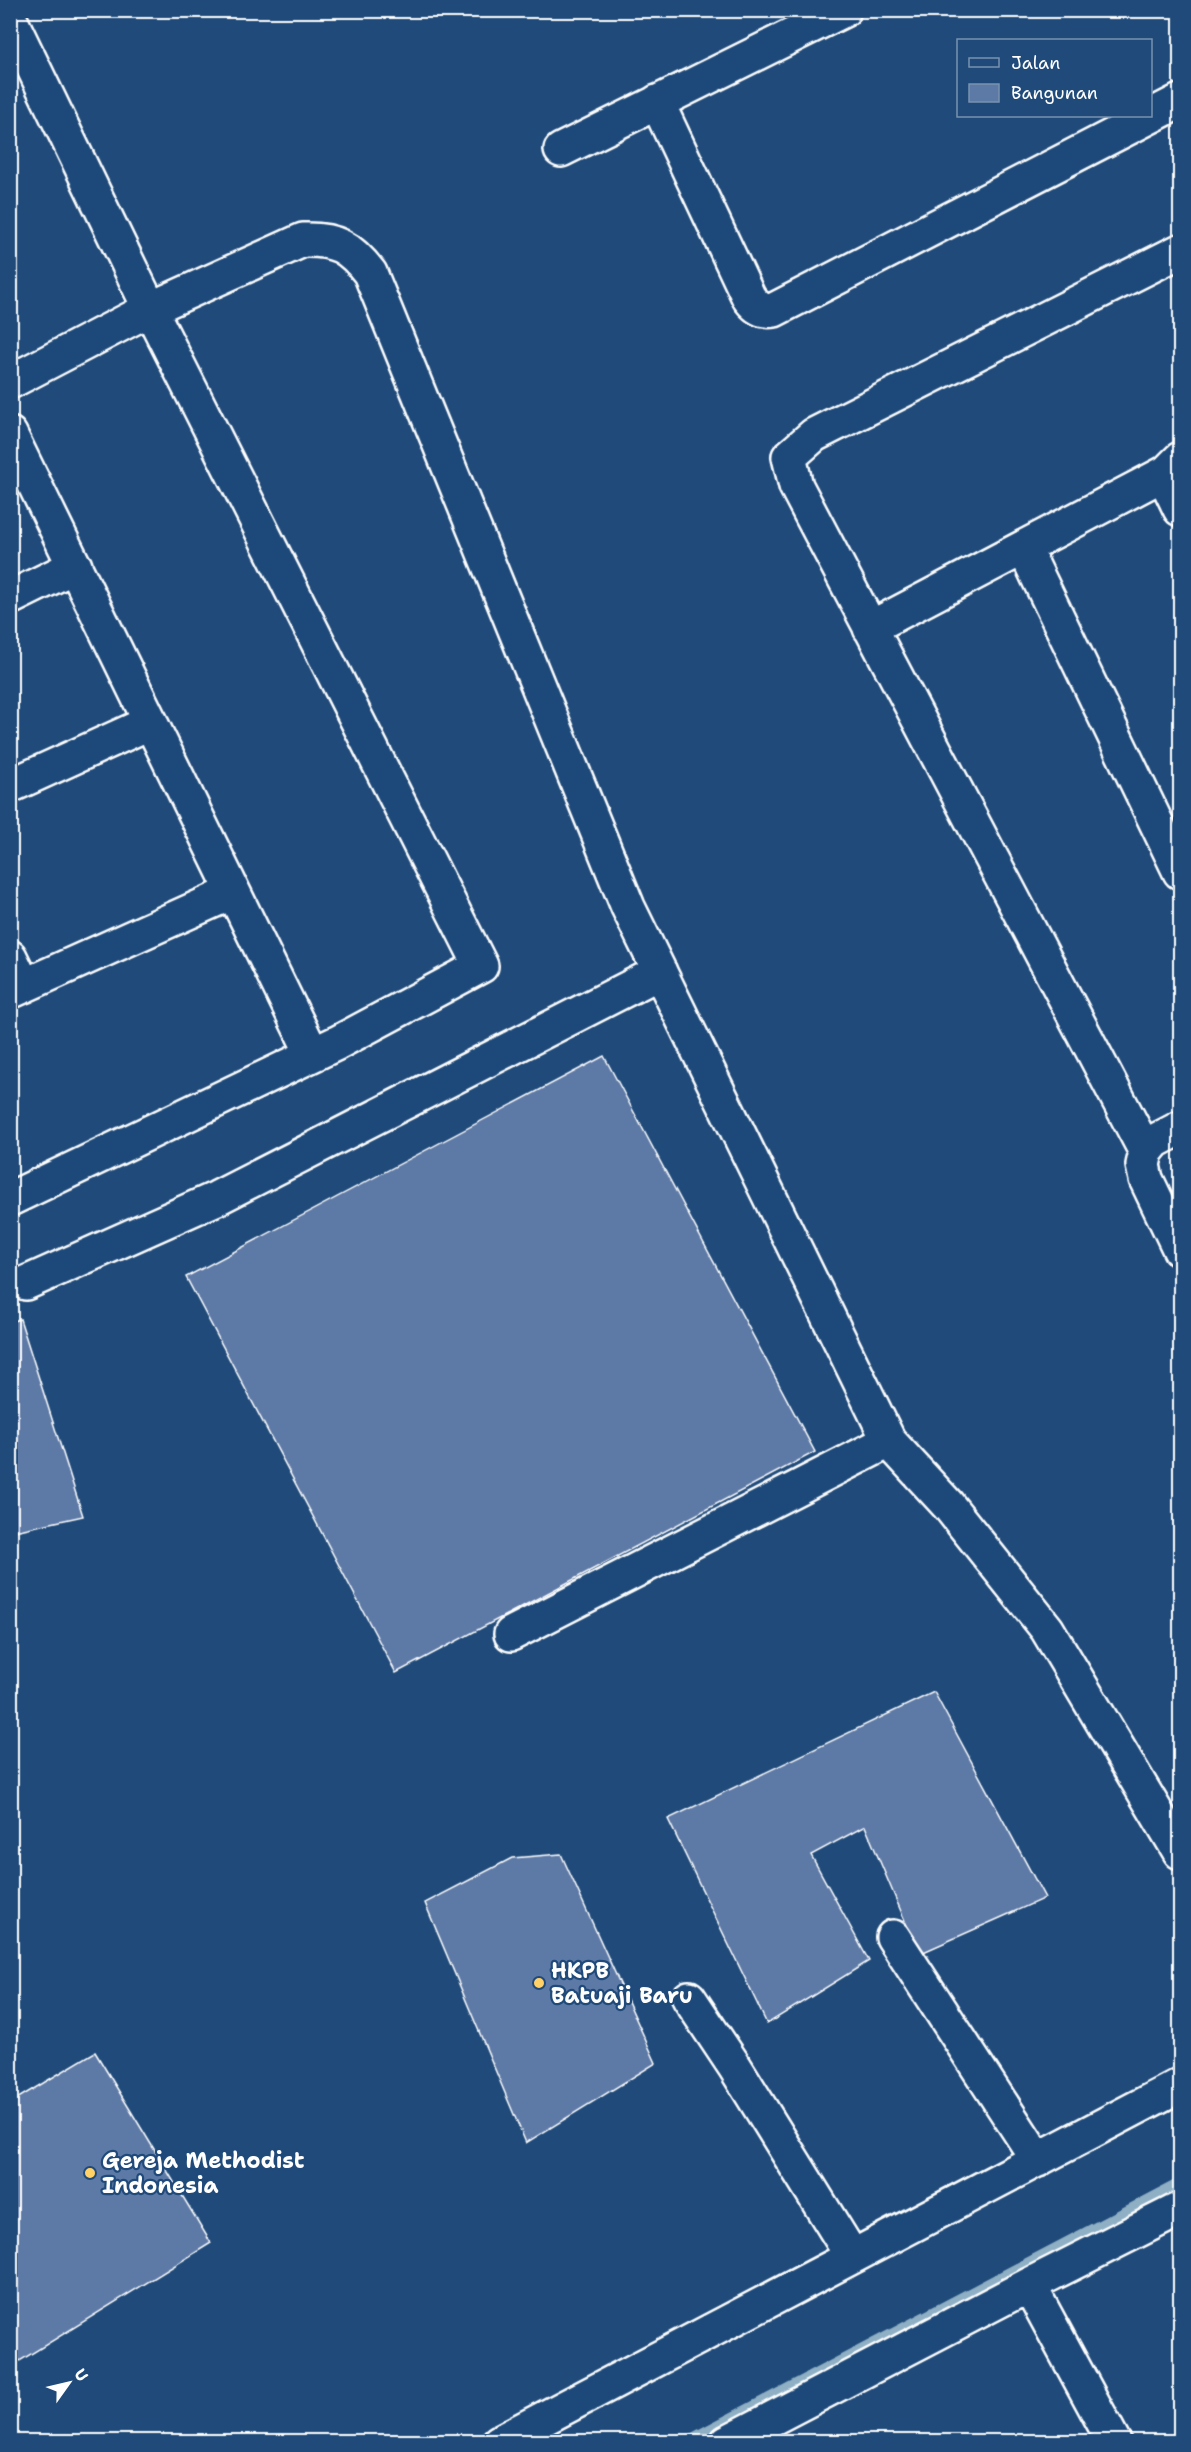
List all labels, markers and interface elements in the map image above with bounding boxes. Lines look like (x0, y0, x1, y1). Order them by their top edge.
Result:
legend (957, 39, 1152, 117)
text: Jalan (1011, 51, 1060, 75)
text: Bangunan (1011, 81, 1098, 105)
place label: HKPB Batuaji Baru (551, 1956, 693, 2010)
marker: HKPB Batuaji Baru (532, 1976, 546, 1990)
place label: Gereja Methodist Indonesia (102, 2146, 305, 2200)
marker: Gereja Methodist Indonesia (83, 2166, 97, 2180)
north arrow (39, 2353, 99, 2413)
text: U (69, 2364, 93, 2385)

